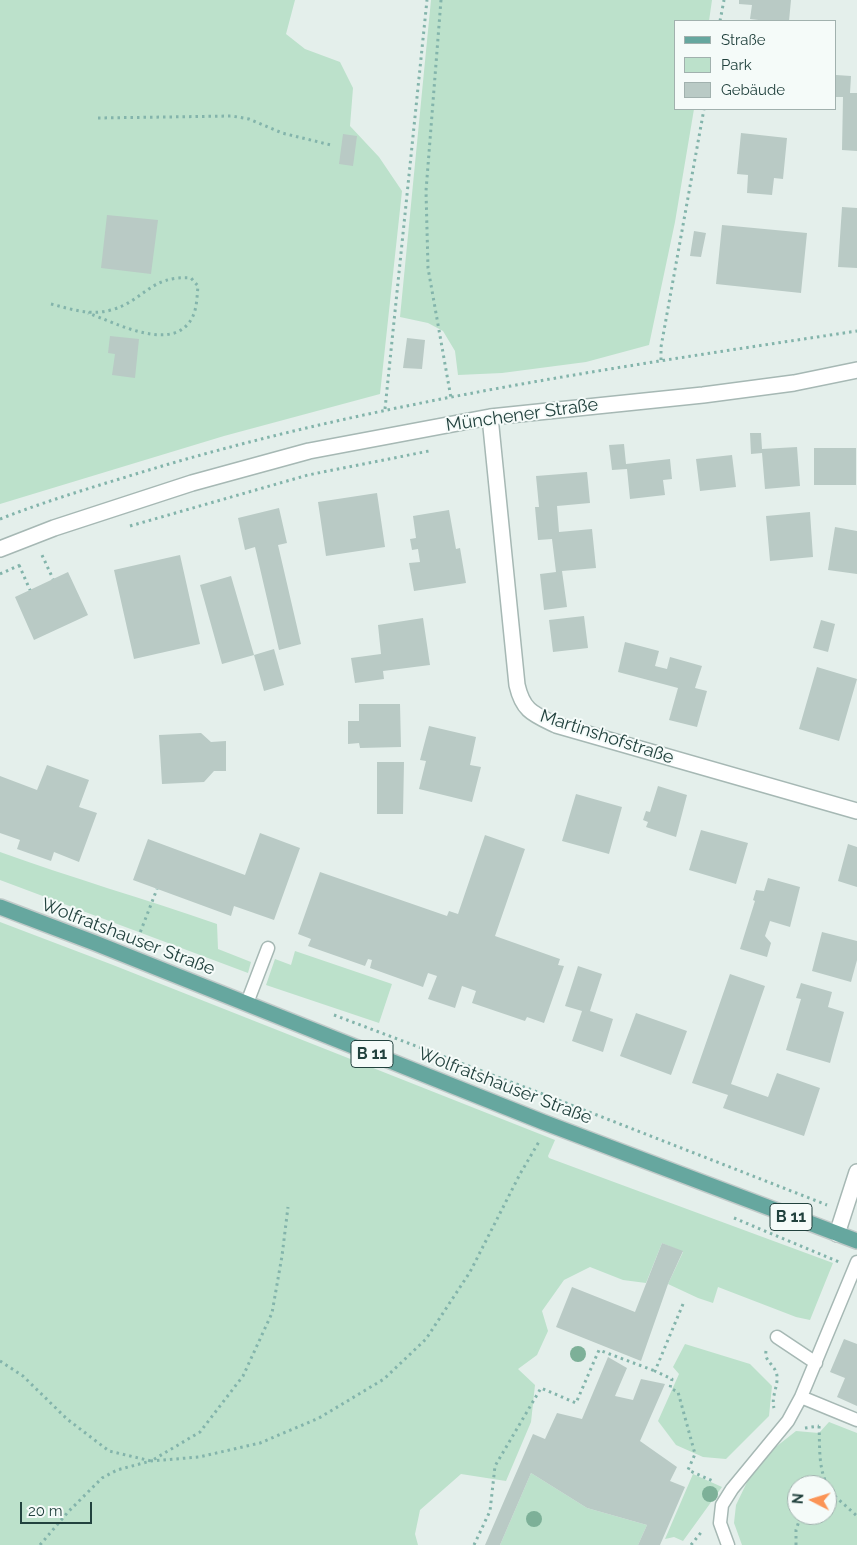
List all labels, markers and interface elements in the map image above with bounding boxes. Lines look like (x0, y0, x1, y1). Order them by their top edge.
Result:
legend (674, 20, 837, 110)
text: Straße (721, 31, 765, 49)
text: Park (721, 56, 752, 74)
text: Gebäude (721, 81, 785, 99)
street label: Münchener Straße (445, 394, 599, 436)
street label: Martinshofstraße (537, 705, 677, 769)
street label: Wolfratshauser Straße (38, 894, 218, 980)
road number: B 11 (351, 1040, 393, 1068)
street label: Wolfratshauser Straße (415, 1043, 595, 1129)
road number: B 11 (770, 1204, 812, 1230)
north arrow (787, 1475, 837, 1525)
scale bar (22, 1492, 95, 1524)
text: N (790, 1493, 806, 1505)
text: 20 m (28, 1502, 63, 1520)

